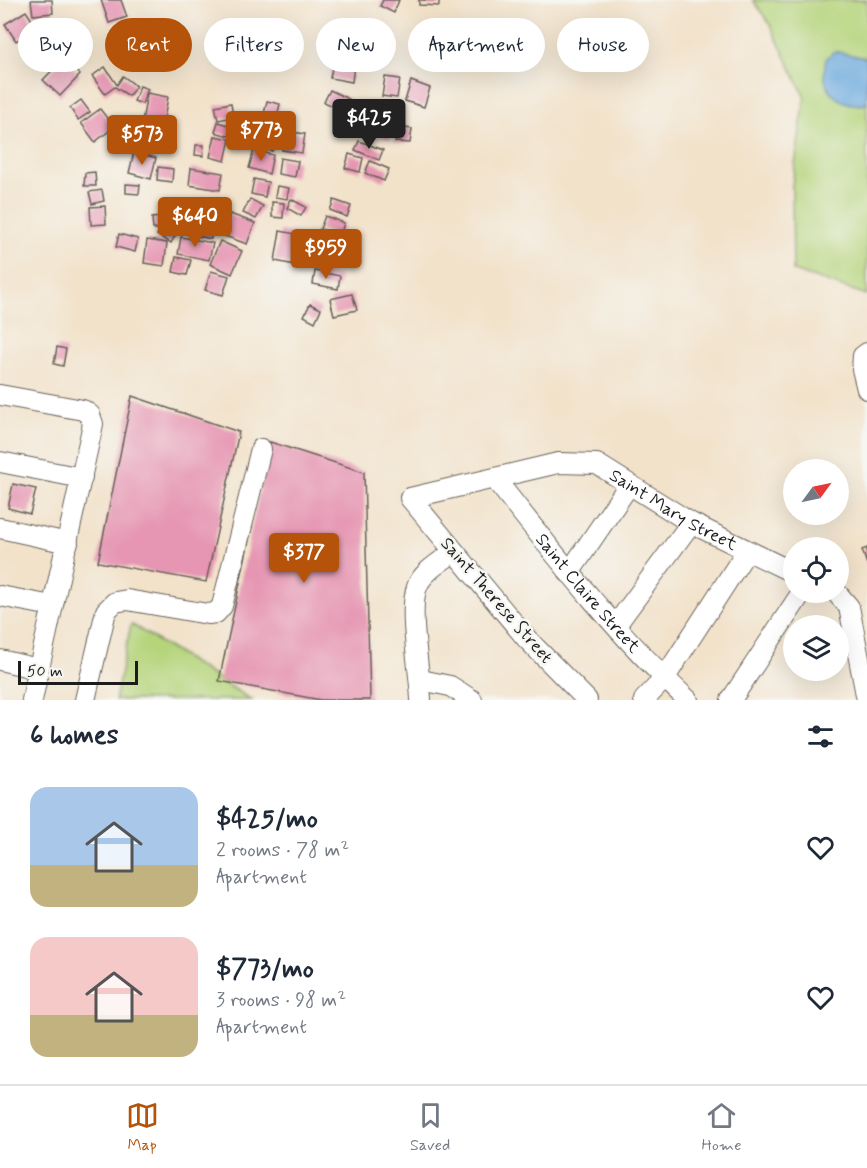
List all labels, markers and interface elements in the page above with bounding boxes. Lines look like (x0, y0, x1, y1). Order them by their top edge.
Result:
chip: Buy (18, 18, 93, 72)
chip: Rent (105, 18, 192, 72)
chip: Filters (204, 18, 304, 72)
chip: New (316, 18, 396, 72)
chip: Apartment (408, 18, 545, 72)
chip: House (557, 18, 649, 72)
pin: $425 (333, 99, 405, 150)
text: $425 (346, 105, 392, 132)
pin: $773 (225, 111, 297, 162)
pin: $573 (106, 115, 178, 166)
text: $773 (240, 117, 282, 144)
text: $573 (121, 121, 163, 148)
pin: $640 (159, 197, 231, 248)
text: $640 (172, 203, 218, 230)
pin: $959 (290, 229, 362, 280)
text: $959 (305, 235, 347, 262)
north arrow (783, 459, 849, 525)
map controls (783, 459, 849, 681)
street label: Saint Mary Street (605, 464, 741, 557)
street label: Saint Claire Street (529, 529, 645, 659)
street label: Saint Therese Street (435, 532, 558, 669)
pin: $377 (268, 533, 340, 584)
button: locate (783, 537, 849, 603)
text: $377 (283, 539, 325, 566)
button: layers (783, 615, 849, 681)
scale bar (18, 658, 138, 686)
text: 50 m (27, 661, 63, 682)
text: 6 homes (30, 719, 118, 753)
icon: filters (804, 720, 837, 753)
text: $425/mo (216, 803, 318, 837)
icon: home (78, 811, 150, 883)
icon: heart (804, 831, 837, 864)
text: 2 rooms · 78 m² (216, 837, 349, 864)
text: Apartment (216, 864, 307, 891)
text: $773/mo (216, 953, 314, 987)
icon: home (78, 961, 150, 1033)
icon: heart (804, 981, 837, 1014)
text: 3 rooms · 98 m² (216, 987, 346, 1014)
text: Apartment (216, 1014, 307, 1041)
tab: Map (126, 1099, 159, 1156)
tab: Saved (410, 1099, 450, 1156)
tab: Home (702, 1099, 741, 1156)

